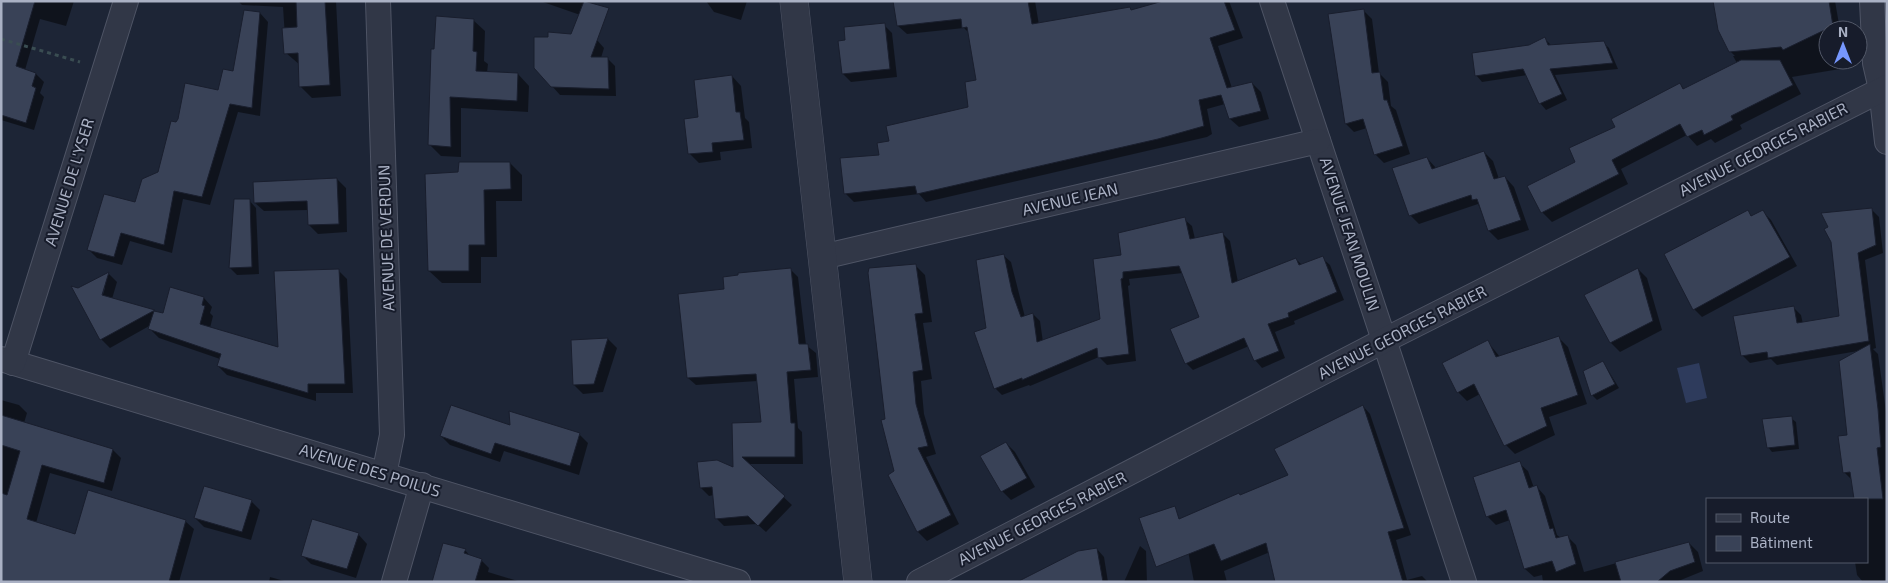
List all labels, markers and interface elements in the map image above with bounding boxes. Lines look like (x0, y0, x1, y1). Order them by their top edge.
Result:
north arrow (1818, 20, 1868, 70)
text: N (1838, 23, 1848, 40)
street label: AVENUE GEORGES RABIER (1675, 98, 1850, 199)
street label: AVENUE DE L'YSER (40, 115, 97, 248)
street label: AVENUE JEAN MOULIN (1317, 155, 1384, 313)
street label: AVENUE DE VERDUN (373, 164, 398, 312)
street label: AVENUE JEAN (1020, 178, 1120, 219)
street label: AVENUE GEORGES RABIER (1314, 281, 1489, 382)
street label: AVENUE DES POILUS (297, 439, 443, 500)
street label: AVENUE GEORGES RABIER (954, 467, 1129, 568)
legend (1706, 498, 1868, 563)
text: Route (1750, 508, 1790, 526)
text: Bâtiment (1750, 533, 1813, 551)

